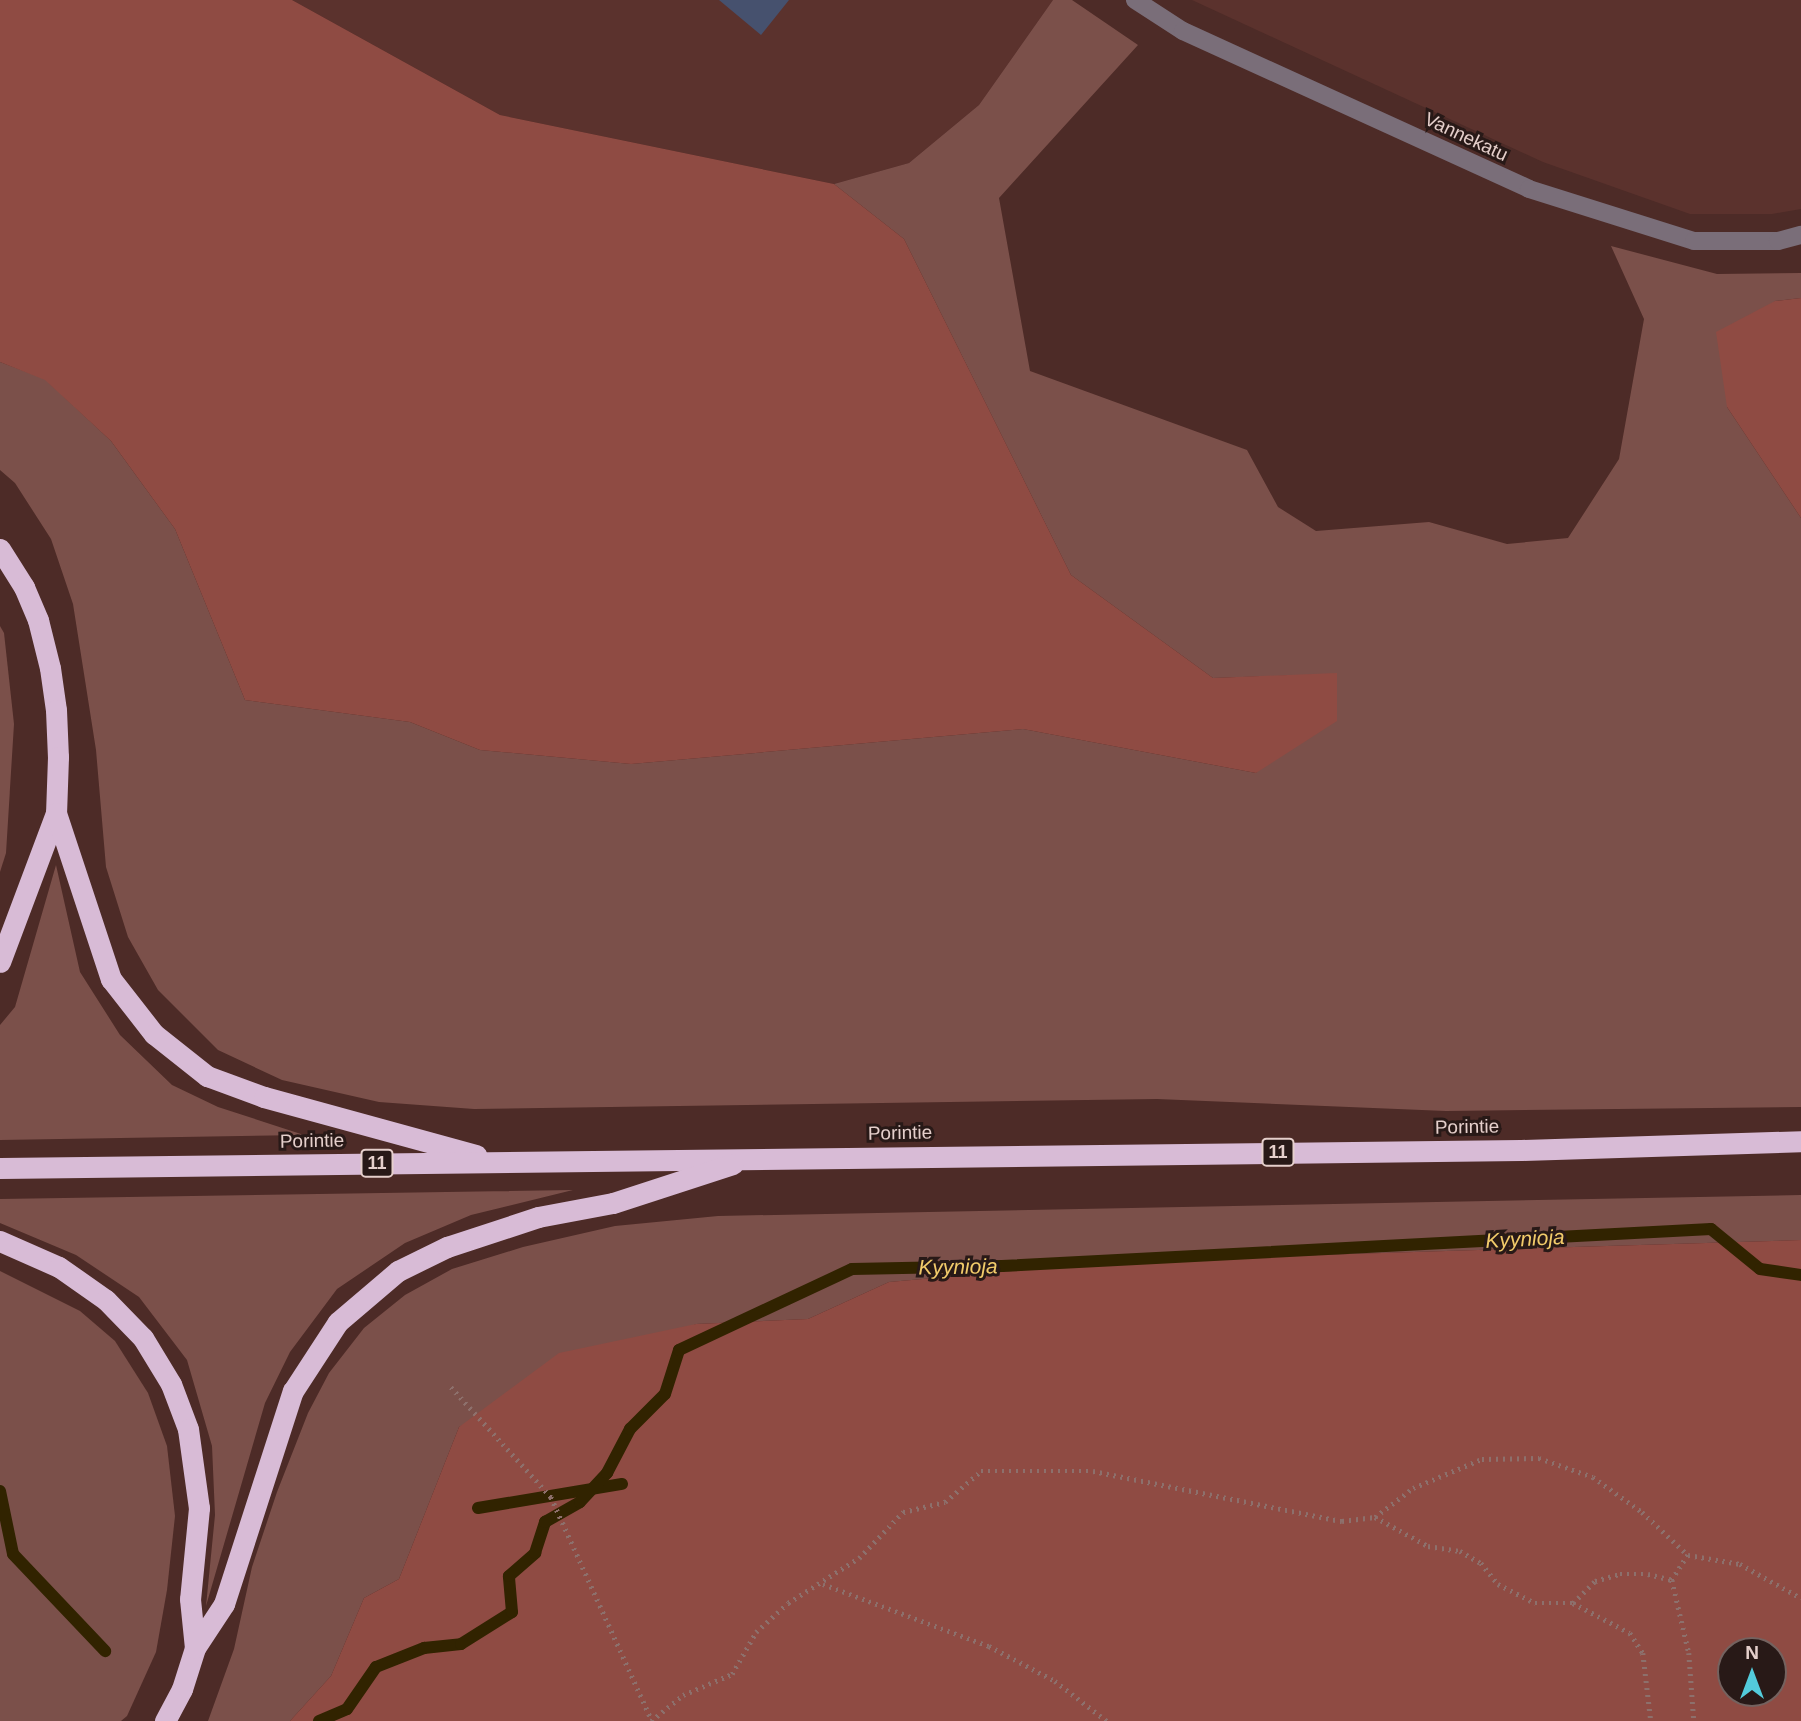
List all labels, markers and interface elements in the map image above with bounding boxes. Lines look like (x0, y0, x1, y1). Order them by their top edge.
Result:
street label: Vannekatu (1421, 108, 1511, 166)
street label: Porintie (1435, 1115, 1499, 1139)
street label: Porintie (868, 1121, 932, 1145)
street label: Porintie (280, 1129, 344, 1153)
road number: 11 (1260, 1138, 1296, 1167)
road number: 11 (360, 1148, 394, 1178)
water label: Kyynioja (1485, 1224, 1565, 1254)
water label: Kyynioja (918, 1254, 998, 1280)
north arrow (1717, 1637, 1787, 1707)
text: N (1745, 1642, 1759, 1663)

